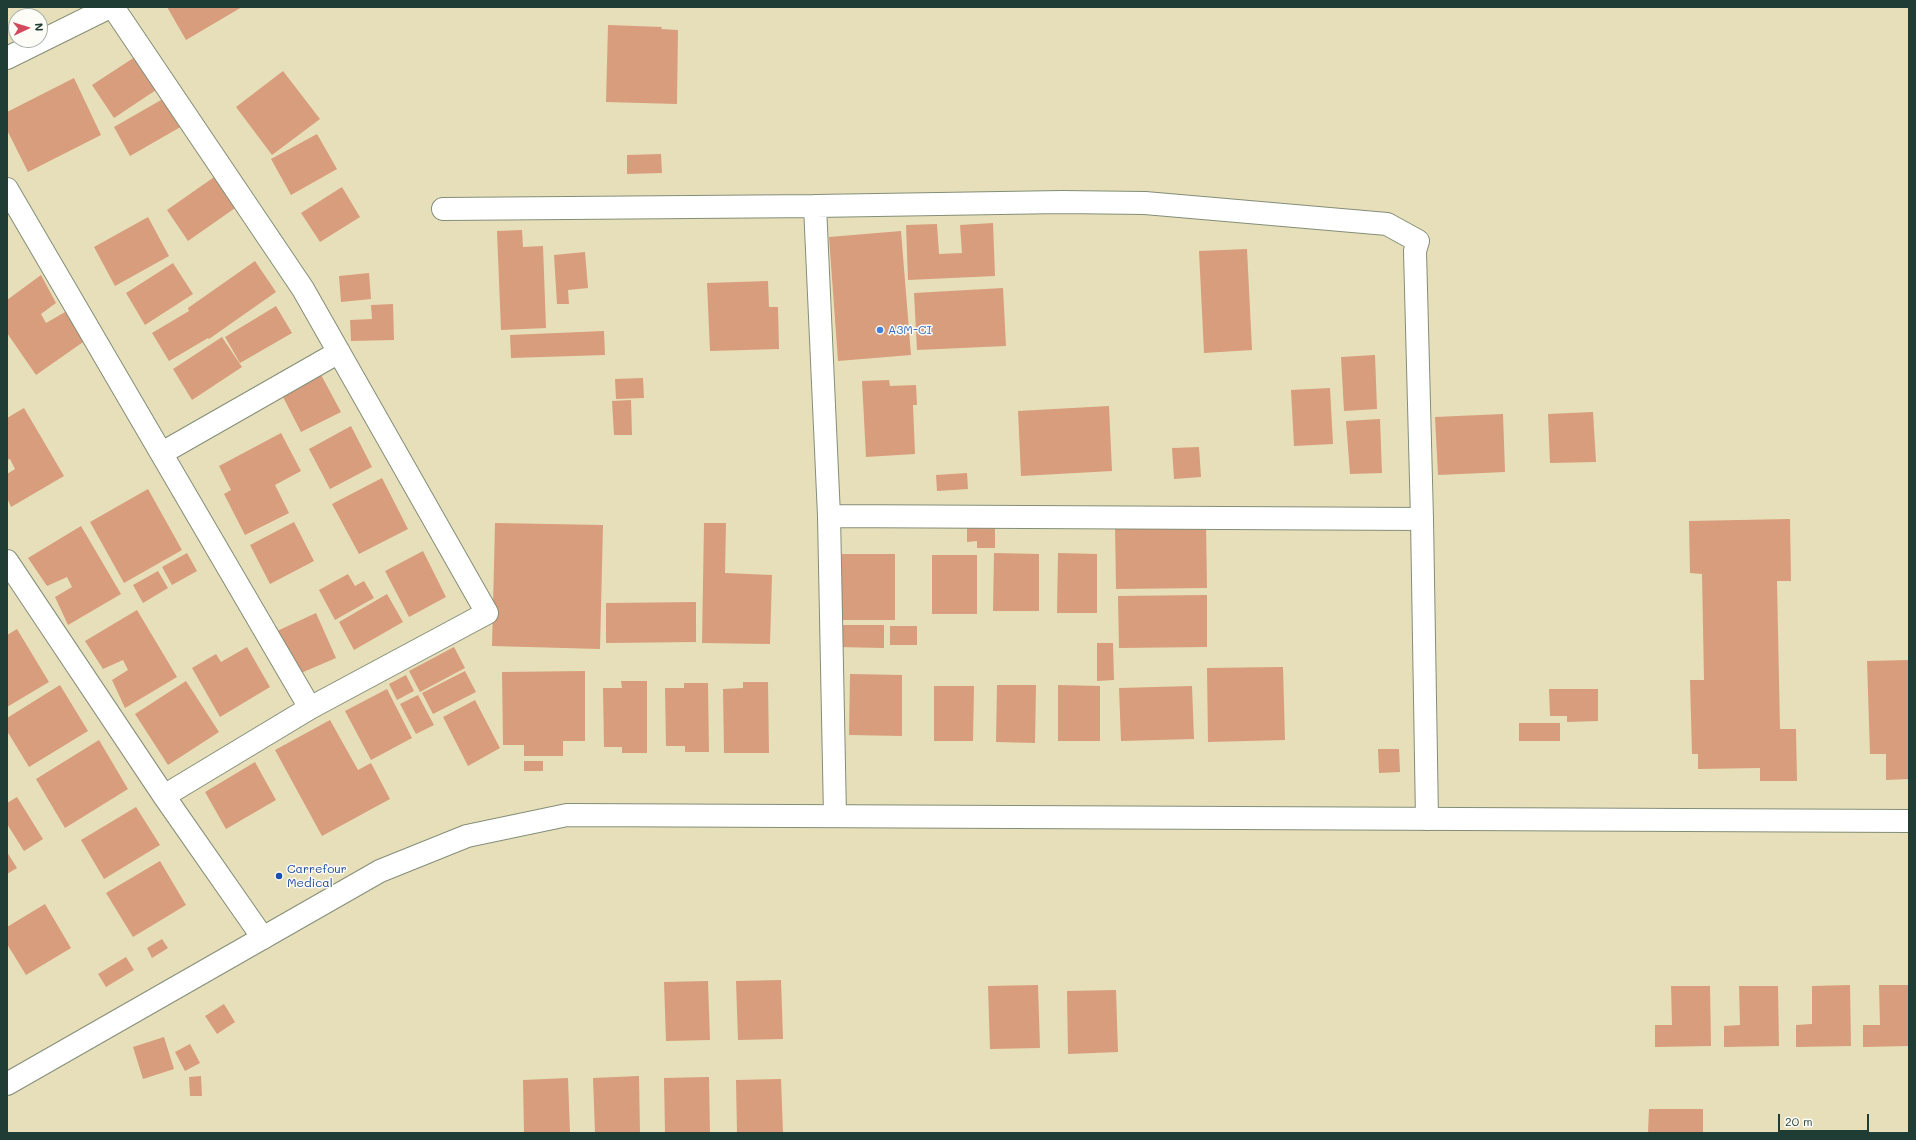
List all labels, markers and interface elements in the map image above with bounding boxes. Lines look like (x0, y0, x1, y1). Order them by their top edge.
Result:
north arrow (8, 8, 48, 48)
text: N (32, 22, 47, 32)
place label: A3M-CI (888, 323, 932, 337)
marker: A3M-CI (875, 325, 885, 335)
place label: Carrefour Medical (287, 862, 347, 890)
marker: Carrefour Medical (274, 871, 284, 881)
scale bar (1780, 1106, 1871, 1132)
text: 20 m (1785, 1113, 1813, 1129)

